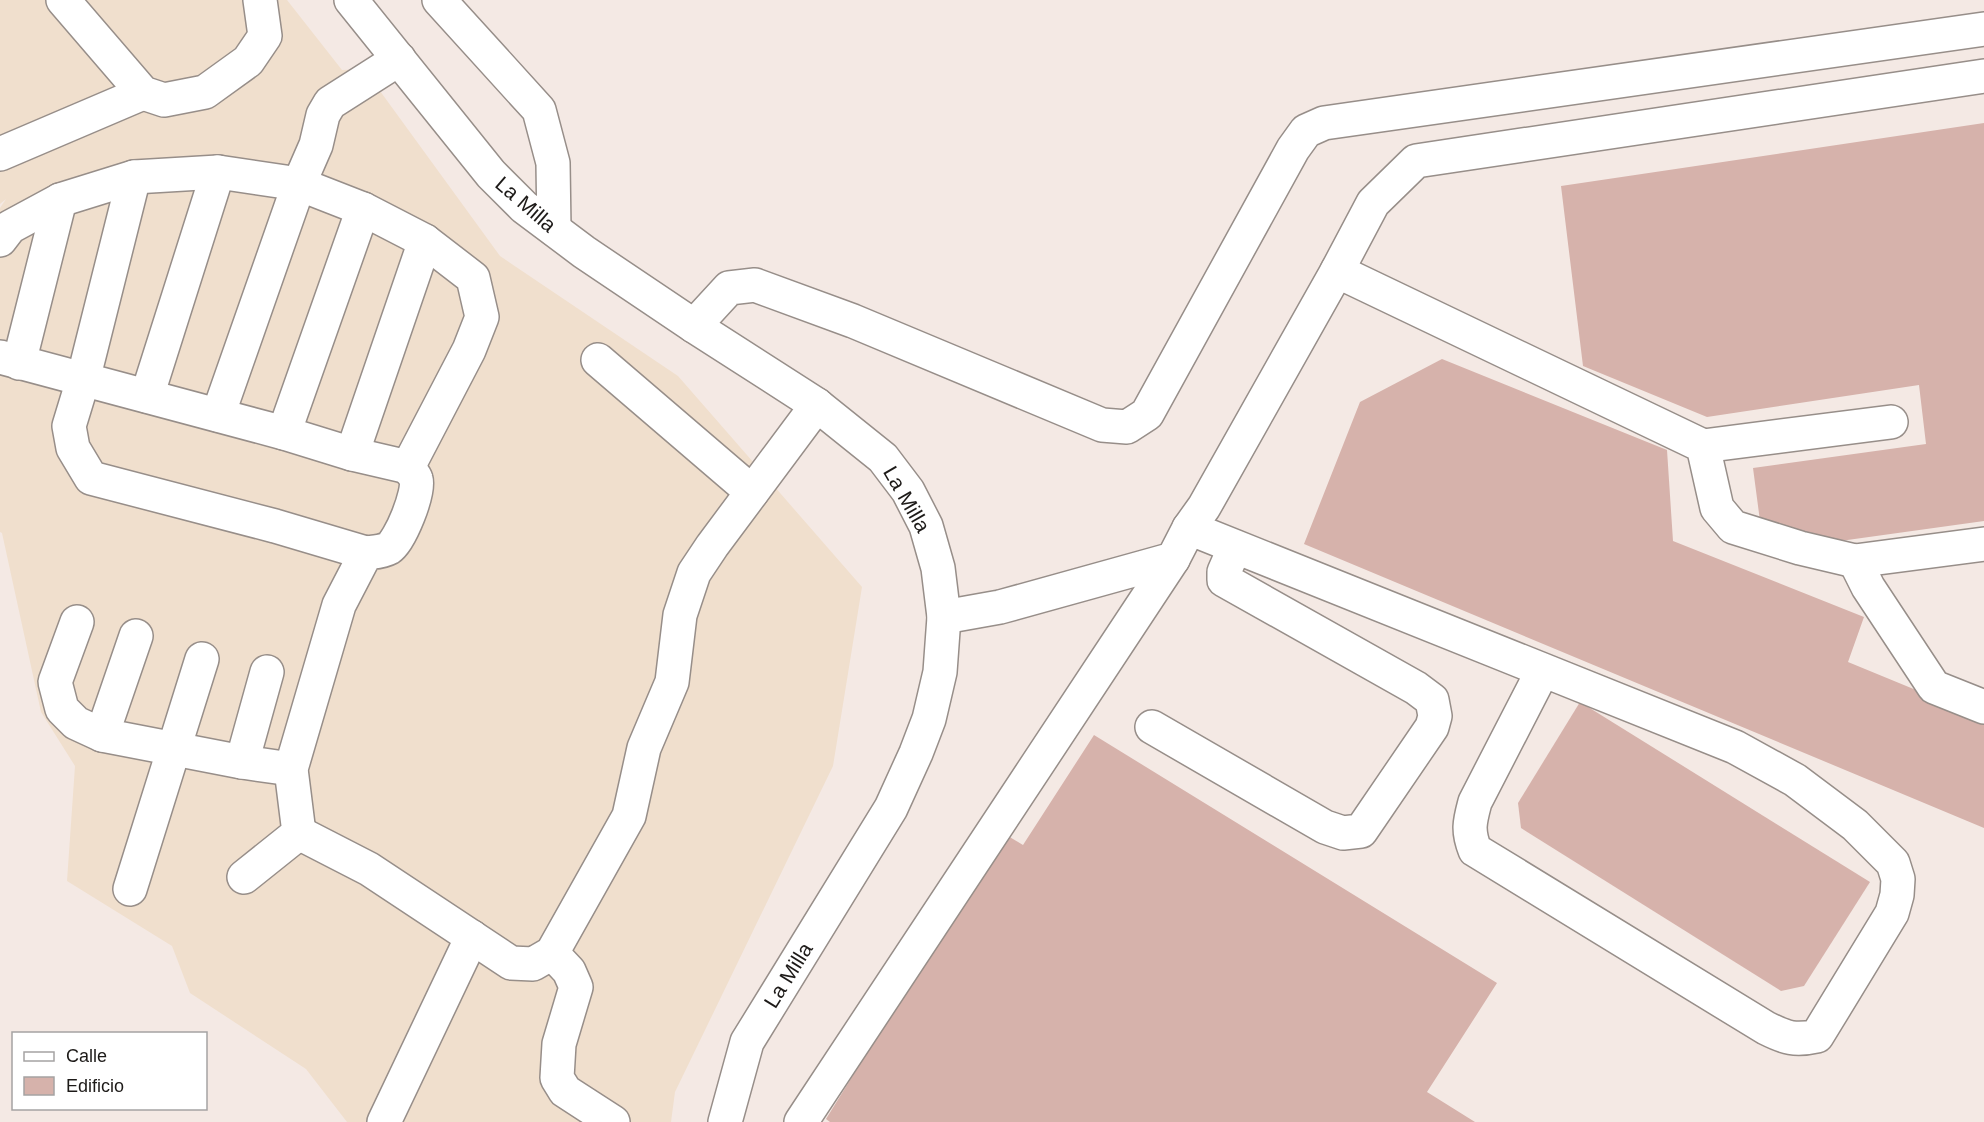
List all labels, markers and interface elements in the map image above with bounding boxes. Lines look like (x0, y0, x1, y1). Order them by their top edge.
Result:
street label: La Milla (491, 172, 561, 237)
street label: La Milla (879, 462, 935, 536)
street label: La Milla (759, 938, 817, 1012)
legend (12, 1032, 207, 1110)
text: Calle (66, 1046, 107, 1066)
text: Edificio (66, 1076, 124, 1096)

